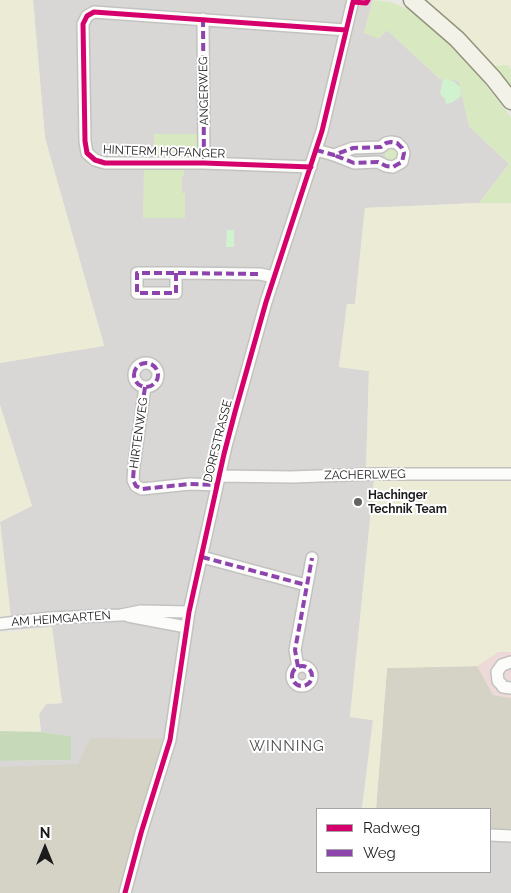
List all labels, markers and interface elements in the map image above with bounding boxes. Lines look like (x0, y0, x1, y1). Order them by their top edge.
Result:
street label: ANGERWEG (196, 56, 212, 126)
street label: HINTERM HOFANGER (103, 143, 225, 161)
street label: HIRTENWEG (127, 396, 151, 470)
street label: DORFSTRASSE (201, 398, 235, 484)
street label: ZACHERLWEG (324, 467, 406, 483)
place label: Hachinger Technik Team (368, 488, 447, 516)
marker: Hachinger Technik Team (352, 496, 364, 508)
street label: AM HEIMGARTEN (11, 608, 111, 630)
district label: WINNING (248, 737, 326, 755)
legend (316, 808, 491, 873)
text: Radweg (363, 819, 420, 837)
north arrow (20, 823, 70, 873)
text: N (40, 825, 50, 841)
text: Weg (363, 844, 396, 862)

